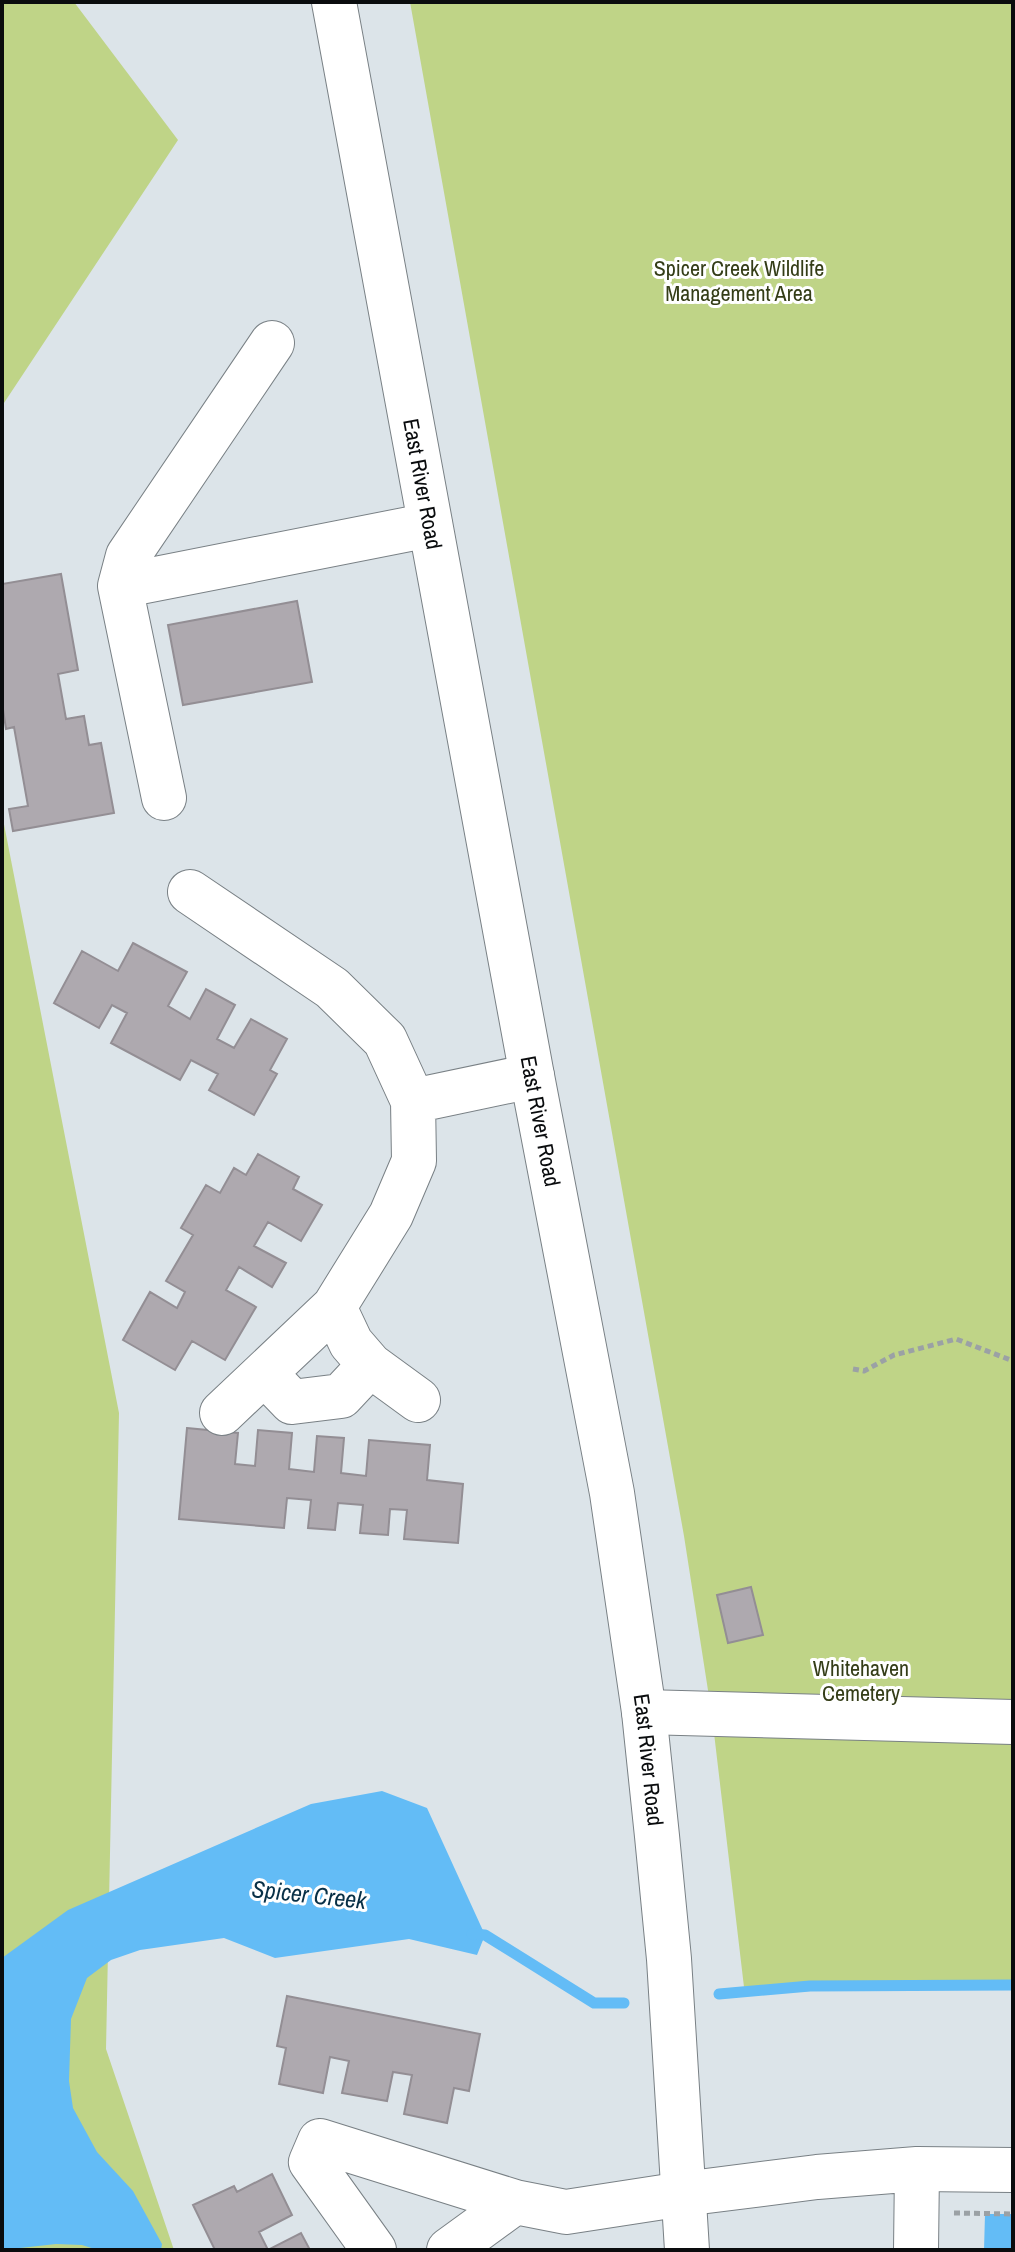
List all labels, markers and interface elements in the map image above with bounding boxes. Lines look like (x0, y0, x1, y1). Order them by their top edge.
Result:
park label: Spicer Creek Wildlife Management Area (654, 253, 824, 308)
street label: East River Road (396, 416, 450, 552)
street label: East River Road (514, 1053, 568, 1189)
park label: Whitehaven Cemetery (813, 1653, 909, 1708)
street label: East River Road (627, 1692, 671, 1827)
water label: Spicer Creek (250, 1872, 369, 1916)

